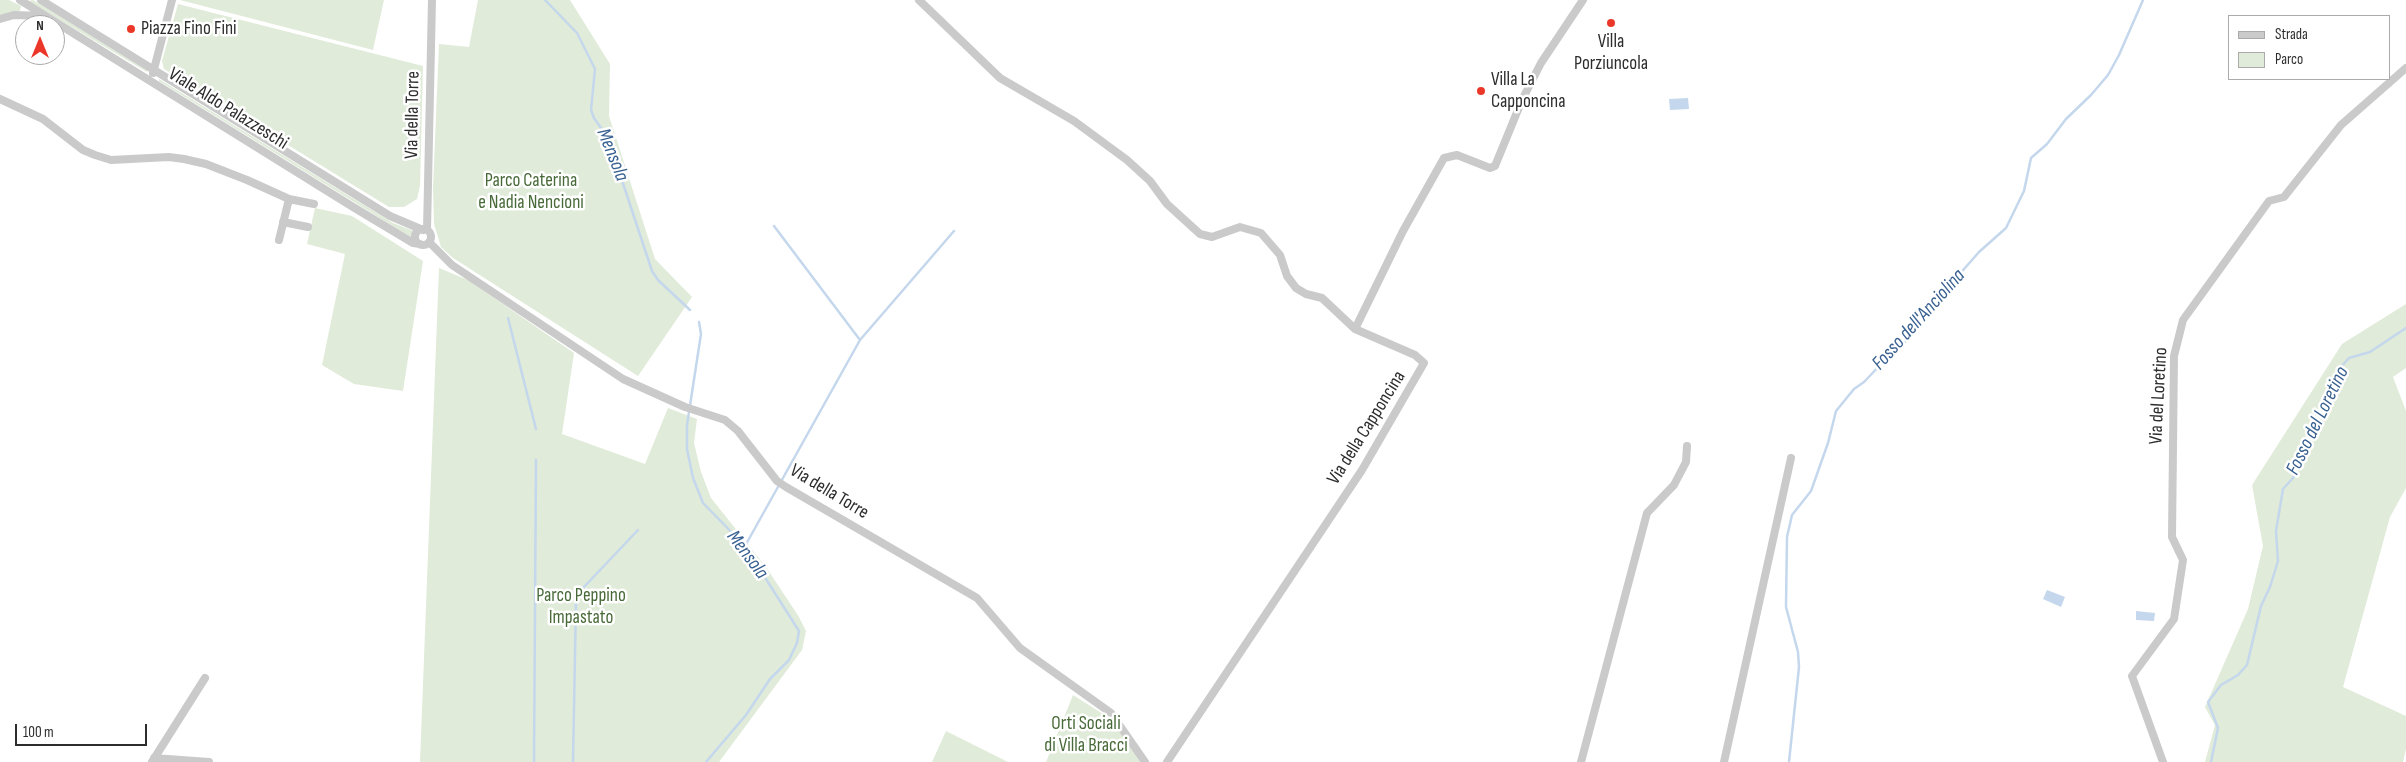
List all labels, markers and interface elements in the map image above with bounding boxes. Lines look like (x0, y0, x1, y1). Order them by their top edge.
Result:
north arrow (15, 15, 65, 65)
legend (2228, 15, 2391, 80)
text: N (36, 17, 44, 34)
marker: Villa Porziuncola (1605, 17, 1617, 29)
place label: Piazza Fino Fini (141, 18, 237, 40)
marker: Piazza Fino Fini (125, 23, 137, 35)
text: Strada (2275, 25, 2308, 44)
place label: Villa Porziuncola (1574, 31, 1648, 75)
text: Parco (2275, 50, 2303, 69)
street label: Viale Aldo Palazzeschi (164, 63, 292, 155)
place label: Villa La Capponcina (1491, 69, 1566, 113)
street label: Via della Torre (401, 71, 425, 159)
marker: Villa La Capponcina (1475, 85, 1487, 97)
water label: Mensola (591, 125, 633, 185)
park label: Parco Caterina e Nadia Nencioni (478, 170, 584, 214)
water label: Fosso dell'Anciolina (1867, 265, 1971, 375)
street label: Via del Loretino (2145, 347, 2173, 445)
water label: Fosso del Loretino (2281, 363, 2355, 479)
street label: Via della Capponcina (1323, 367, 1411, 489)
street label: Via della Torre (785, 460, 873, 524)
water label: Mensola (721, 526, 773, 584)
park label: Parco Peppino Impastato (536, 585, 626, 629)
park label: Orti Sociali di Villa Bracci (1044, 713, 1128, 757)
scale bar (18, 714, 150, 746)
text: 100 m (23, 723, 54, 742)

